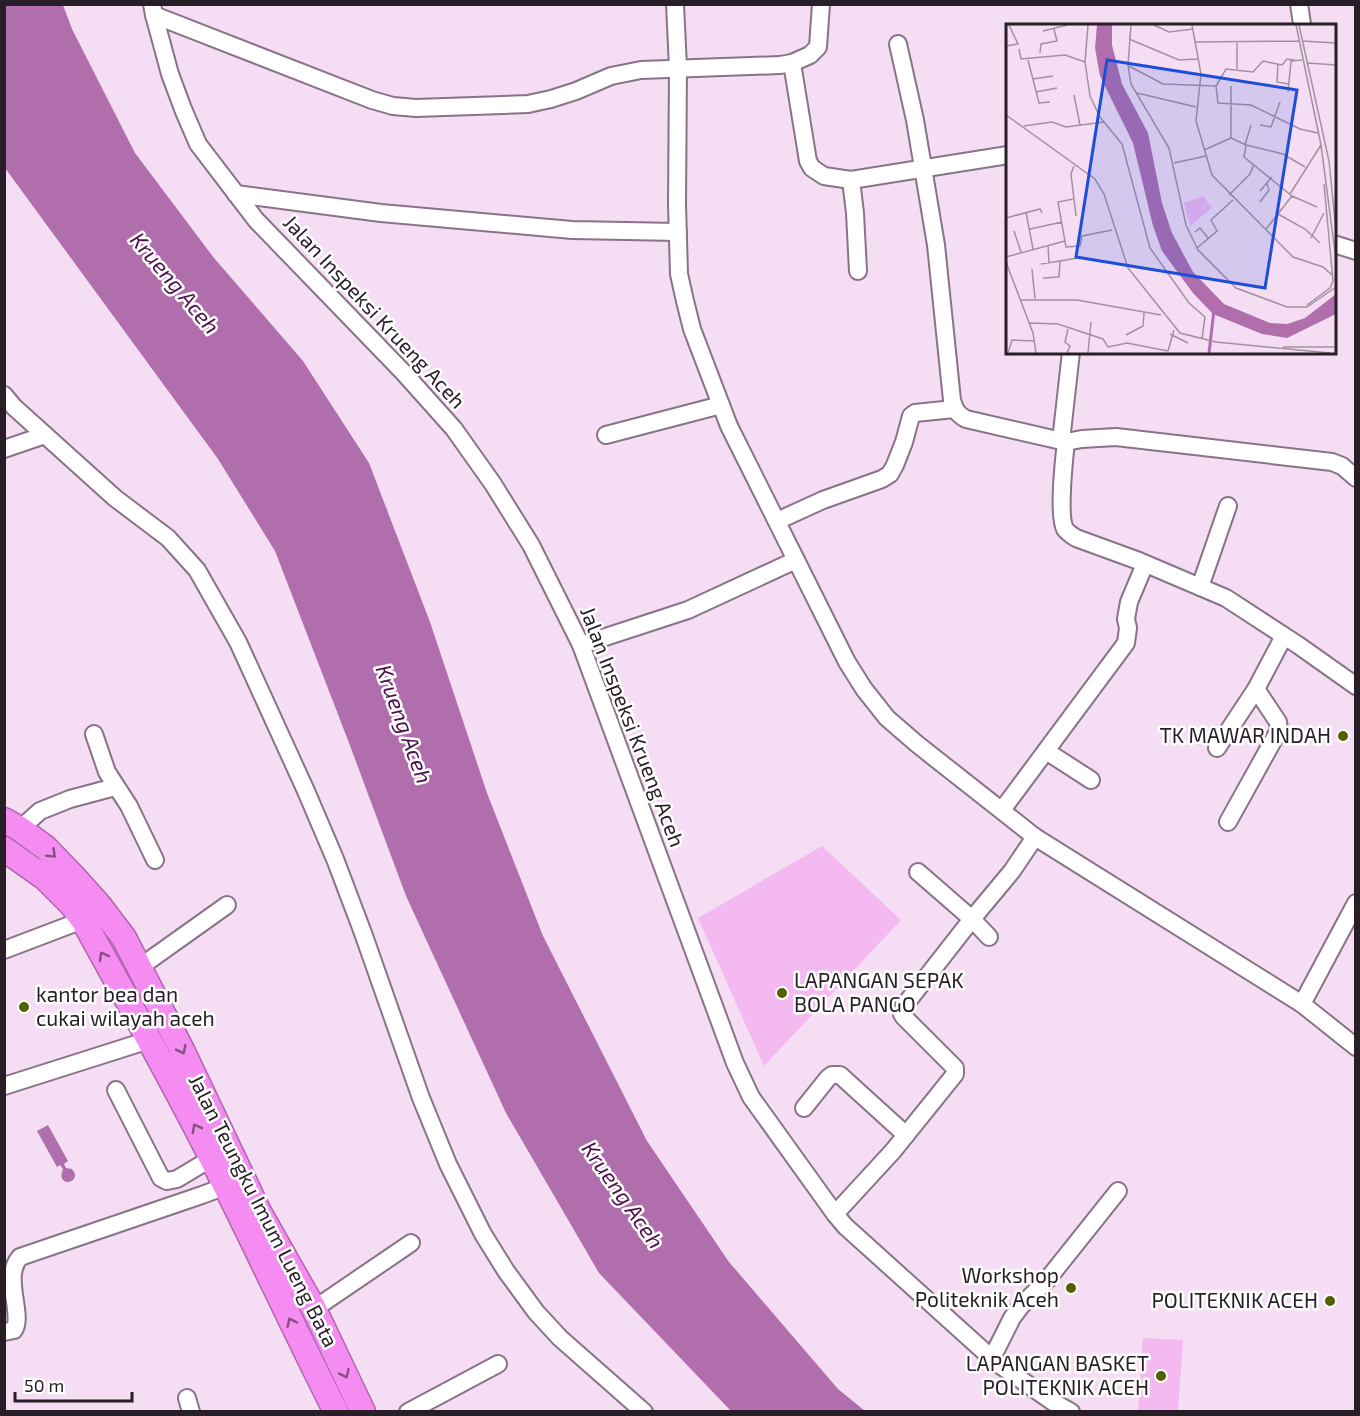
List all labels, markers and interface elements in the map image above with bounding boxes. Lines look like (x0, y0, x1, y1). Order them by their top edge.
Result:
inset map (1006, 24, 1336, 354)
street label: Jalan Inspeksi Krueng Aceh (279, 209, 471, 413)
water label: Krueng Aceh (126, 226, 226, 338)
street label: Jalan Inspeksi Krueng Aceh (576, 603, 691, 850)
water label: Krueng Aceh (371, 661, 438, 787)
place label: TK MAWAR INDAH (1159, 722, 1331, 747)
marker: TK MAWAR INDAH (1336, 729, 1350, 743)
one-way arrow (45, 847, 55, 858)
one-way arrow (99, 952, 110, 962)
place label: LAPANGAN SEPAK BOLA PANGO (794, 967, 964, 1016)
place label: kantor bea dan cukai wilayah aceh (36, 981, 215, 1030)
marker: LAPANGAN SEPAK BOLA PANGO (775, 986, 789, 1000)
marker: kantor bea dan cukai wilayah aceh (17, 1000, 31, 1014)
one-way arrow (175, 1043, 186, 1054)
street label: Jalan Teungku Imum Lueng Bata (184, 1070, 344, 1351)
one-way arrow (192, 1124, 203, 1134)
water label: Krueng Aceh (577, 1136, 670, 1253)
place label: Workshop Politeknik Aceh (915, 1262, 1059, 1311)
marker: Workshop Politeknik Aceh (1064, 1281, 1078, 1295)
place label: POLITEKNIK ACEH (1151, 1287, 1318, 1312)
marker: POLITEKNIK ACEH (1323, 1294, 1337, 1308)
one-way arrow (287, 1317, 299, 1328)
place label: LAPANGAN BASKET POLITEKNIK ACEH (966, 1350, 1149, 1399)
scale bar (15, 1365, 132, 1403)
one-way arrow (337, 1367, 349, 1378)
marker: LAPANGAN BASKET POLITEKNIK ACEH (1154, 1369, 1168, 1383)
text: 50 m (24, 1374, 64, 1396)

